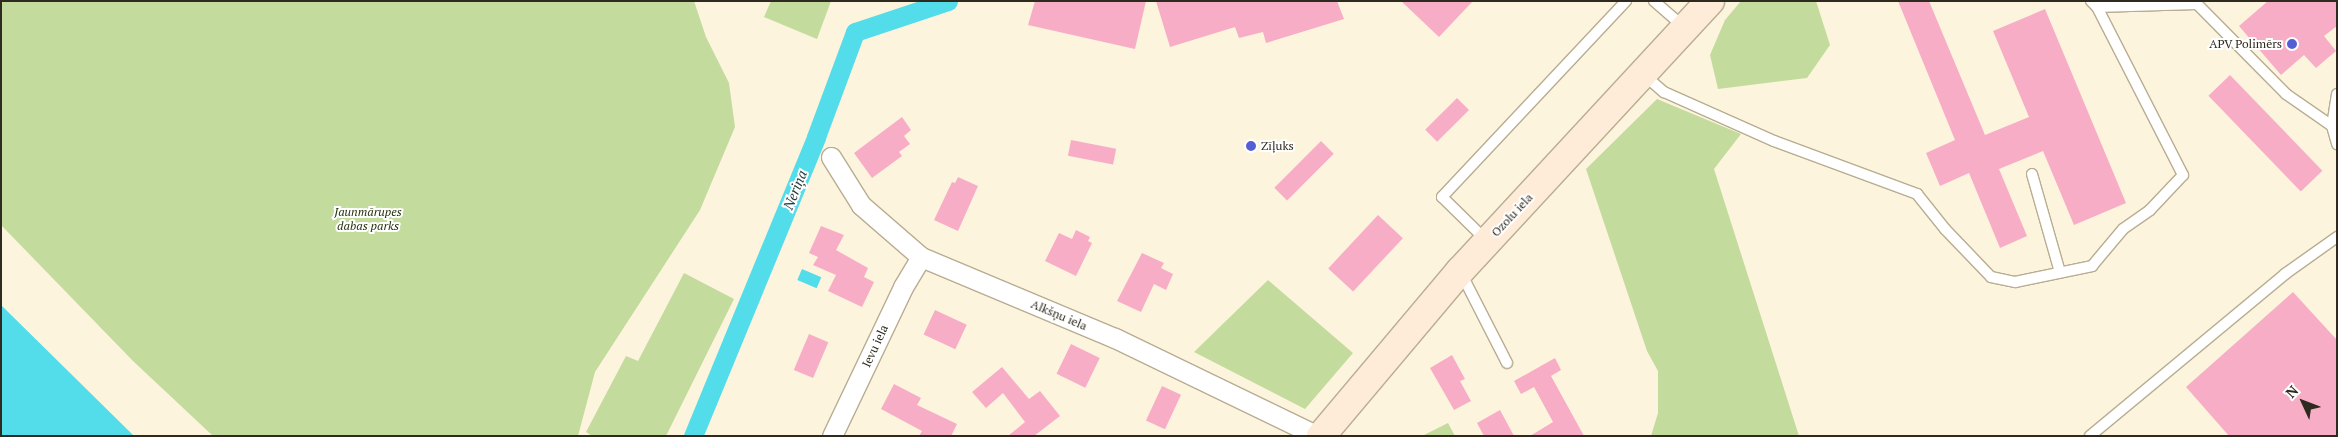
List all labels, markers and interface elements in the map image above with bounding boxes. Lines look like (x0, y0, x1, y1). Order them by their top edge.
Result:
place label: APV Polimērs (2209, 37, 2282, 51)
marker: APV Polimērs (2286, 38, 2298, 50)
place label: Zīļuks (1261, 139, 1294, 153)
marker: Zīļuks (1245, 140, 1257, 152)
water label: Neriņa (780, 168, 810, 212)
street label: Ozolu iela (1488, 190, 1536, 240)
park label: Jaunmārupes dabas parks (334, 205, 402, 233)
street label: Alkšņu iela (1029, 297, 1089, 333)
street label: Ievu iela (859, 322, 891, 370)
north arrow (2278, 377, 2328, 427)
text: N (2281, 381, 2302, 402)

